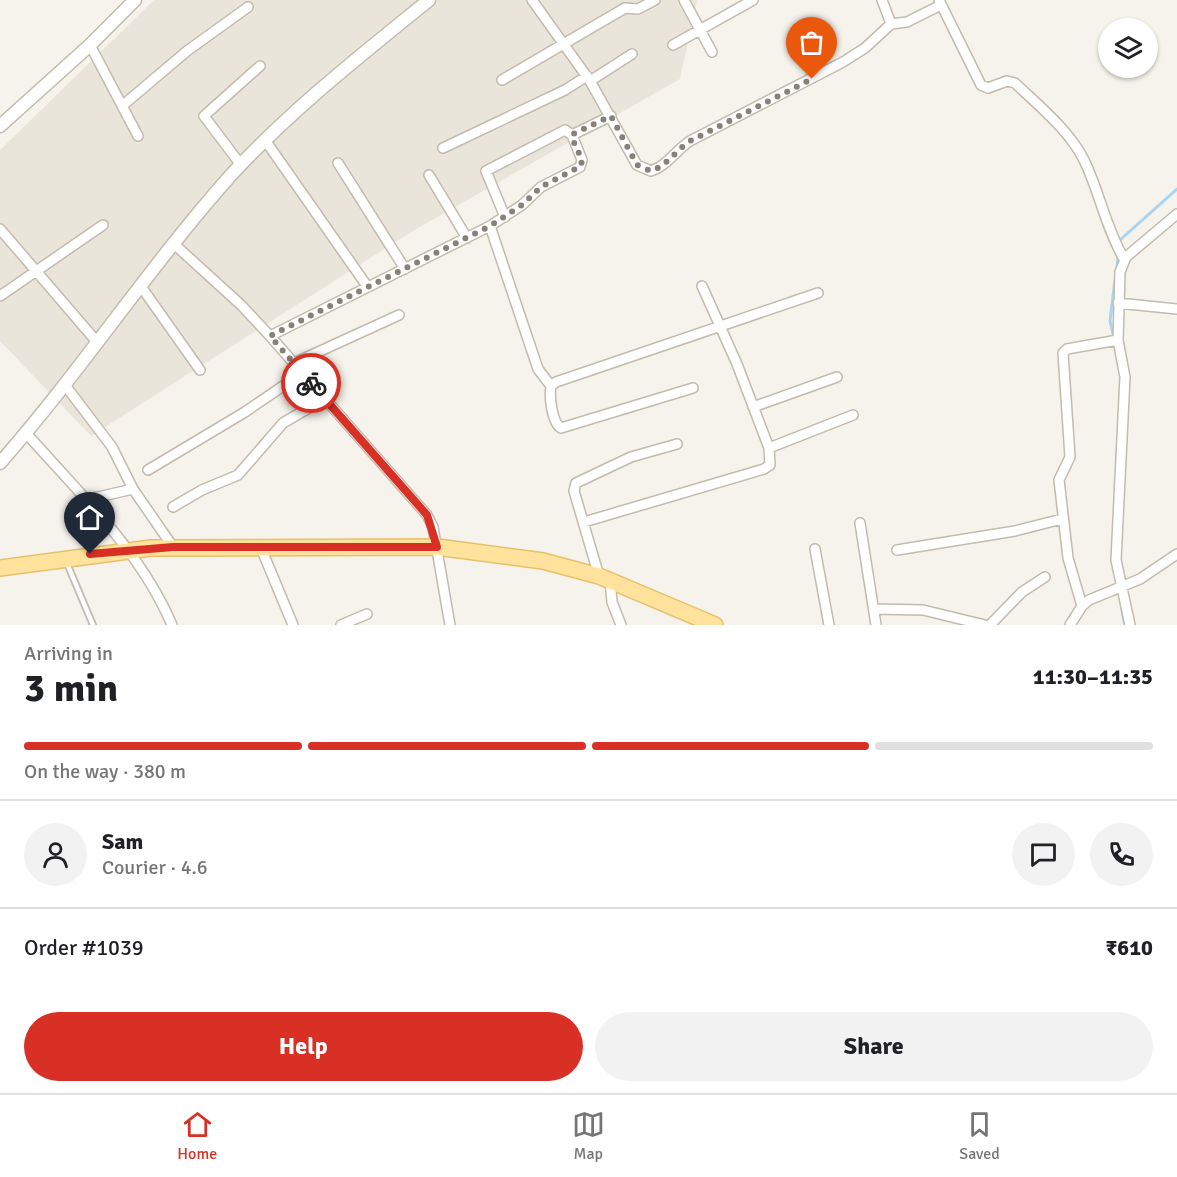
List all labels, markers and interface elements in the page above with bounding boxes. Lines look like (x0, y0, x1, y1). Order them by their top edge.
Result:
pin (786, 17, 837, 79)
map controls (1098, 18, 1158, 78)
button: layers (1098, 18, 1158, 78)
icon: bag (795, 26, 828, 59)
courier (281, 353, 341, 413)
icon: bike (295, 367, 328, 400)
pin (64, 492, 115, 554)
icon: home (73, 501, 106, 534)
text: Arriving in (24, 641, 113, 666)
text: 11:30–11:35 (1033, 663, 1153, 690)
text: 3 min (24, 664, 118, 712)
text: On the way · 380 m (24, 759, 186, 784)
button: person (24, 823, 87, 886)
button: chat (1012, 823, 1075, 886)
button: phone (1090, 823, 1153, 886)
text: Sam (102, 828, 143, 855)
text: Courier · 4.6 (102, 855, 208, 880)
text: Order #1039 (24, 934, 144, 961)
text: ₹610 (1105, 934, 1153, 961)
button: Help (24, 1012, 583, 1081)
button: Share (595, 1012, 1153, 1081)
tab: Home (177, 1108, 217, 1164)
tab: Map (572, 1108, 605, 1164)
tab: Saved (959, 1108, 1000, 1164)

